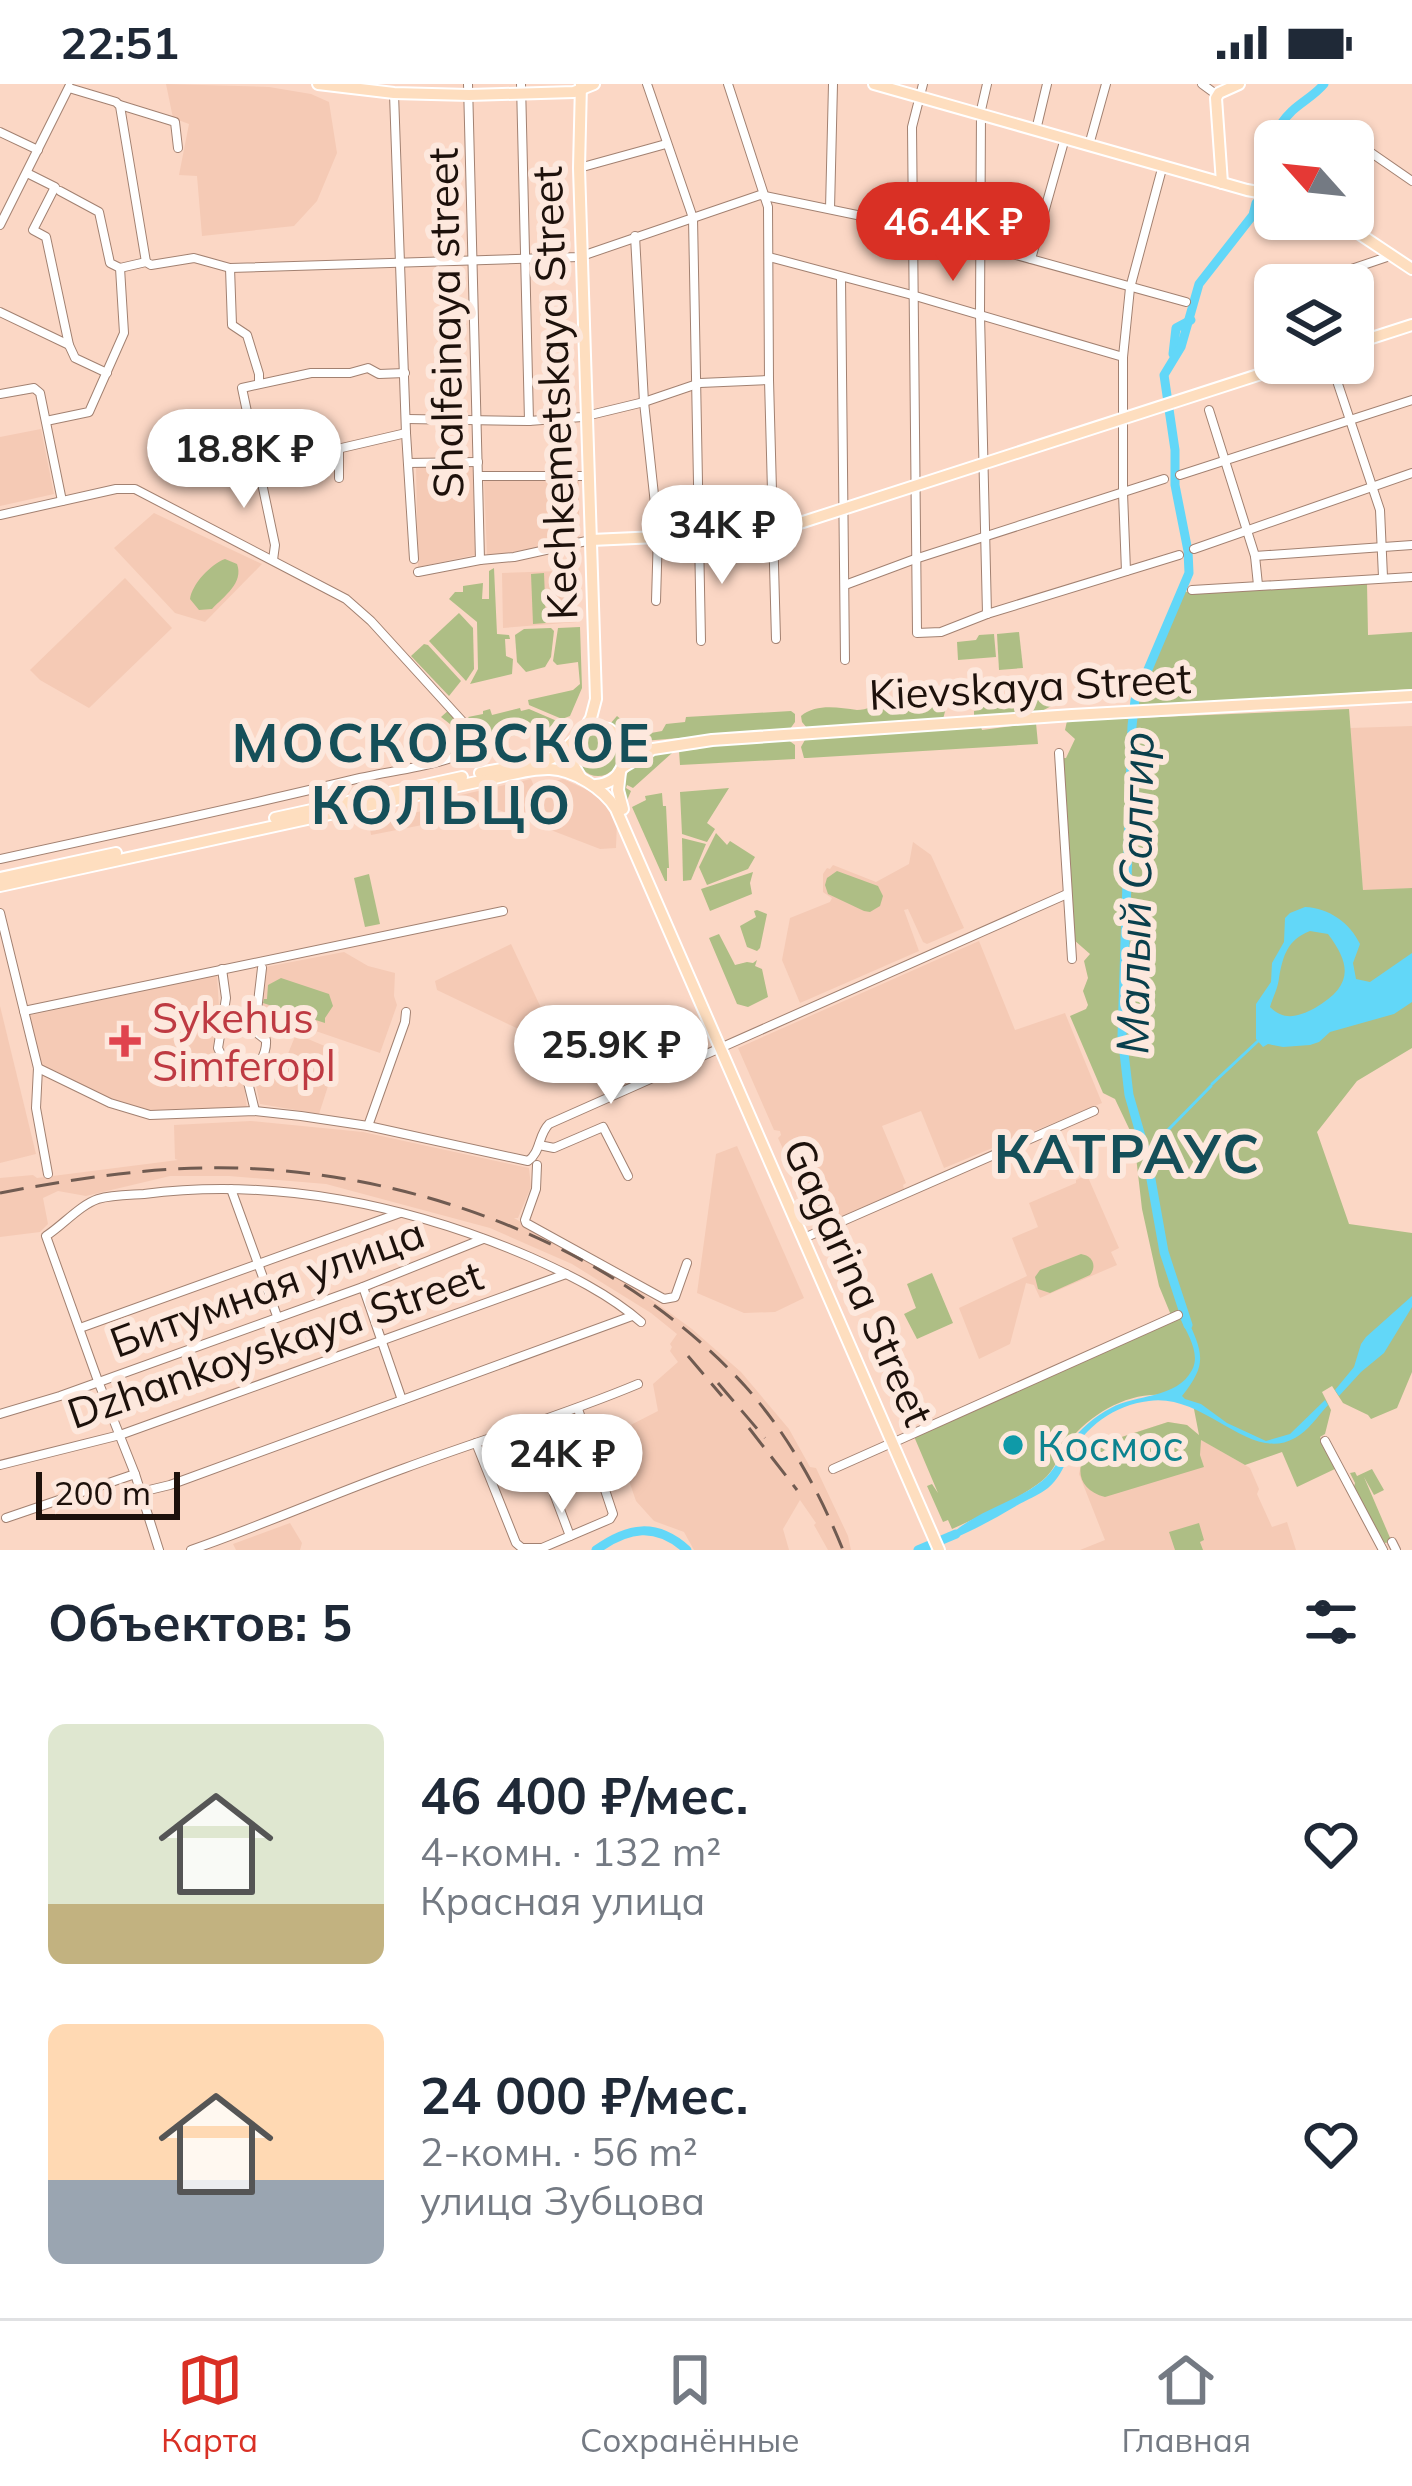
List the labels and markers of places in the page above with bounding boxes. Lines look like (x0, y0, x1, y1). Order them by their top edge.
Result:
pin: 46.4K ₽ (842, 182, 1064, 284)
pin: 18.8K ₽ (133, 409, 355, 511)
pin: 34K ₽ (638, 485, 806, 587)
place label: Sykehus Simferopl (152, 991, 336, 1092)
pin: 25.9K ₽ (500, 1005, 722, 1107)
marker: Sykehus Simferopl (109, 1025, 141, 1057)
pin: 24K ₽ (478, 1414, 646, 1516)
place label: Космос (1037, 1419, 1184, 1472)
marker: Космос (1000, 1432, 1026, 1458)

